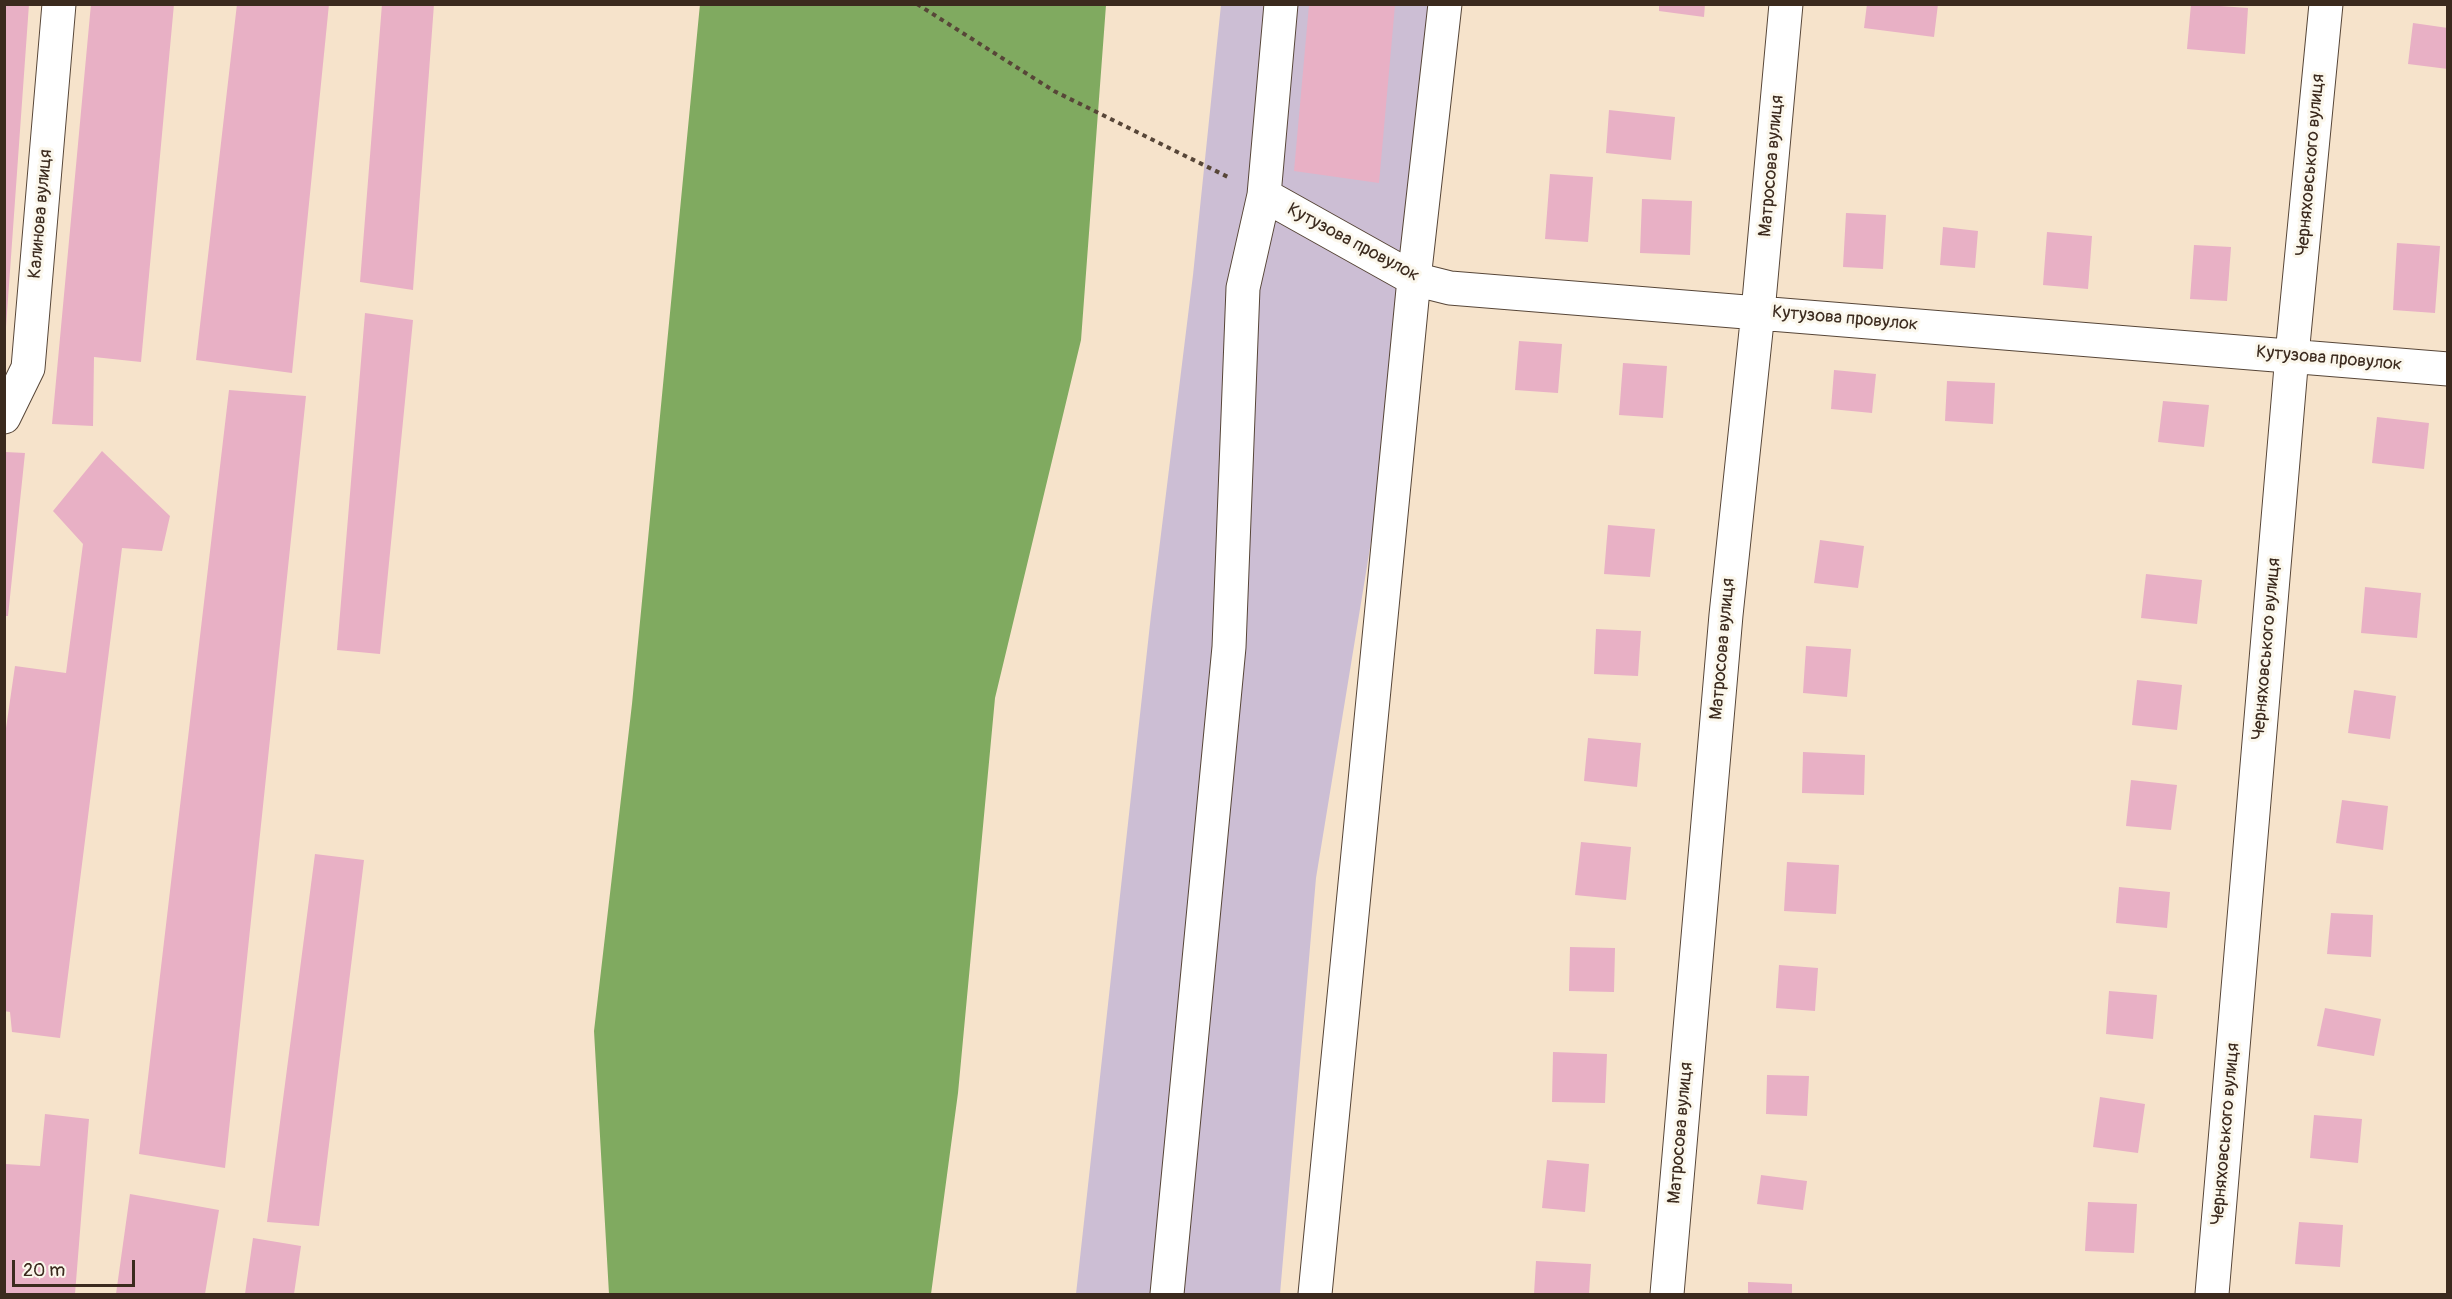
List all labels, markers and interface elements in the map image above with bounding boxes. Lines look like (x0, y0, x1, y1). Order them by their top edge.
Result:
street label: Черняховського вулиця (2292, 73, 2330, 257)
street label: Матросова вулиця (1755, 94, 1789, 238)
street label: Калинова вулиця (25, 148, 57, 280)
street label: Кутузова провулок (1283, 199, 1423, 287)
street label: Кутузова провулок (1771, 302, 1919, 336)
street label: Кутузова провулок (2255, 342, 2403, 376)
street label: Черняховського вулиця (2248, 557, 2286, 741)
street label: Матросова вулиця (1706, 577, 1740, 721)
street label: Черняховського вулиця (2207, 1042, 2245, 1226)
street label: Матросова вулиця (1664, 1061, 1698, 1205)
scale bar (15, 1248, 138, 1286)
text: 20 m (23, 1259, 65, 1282)

